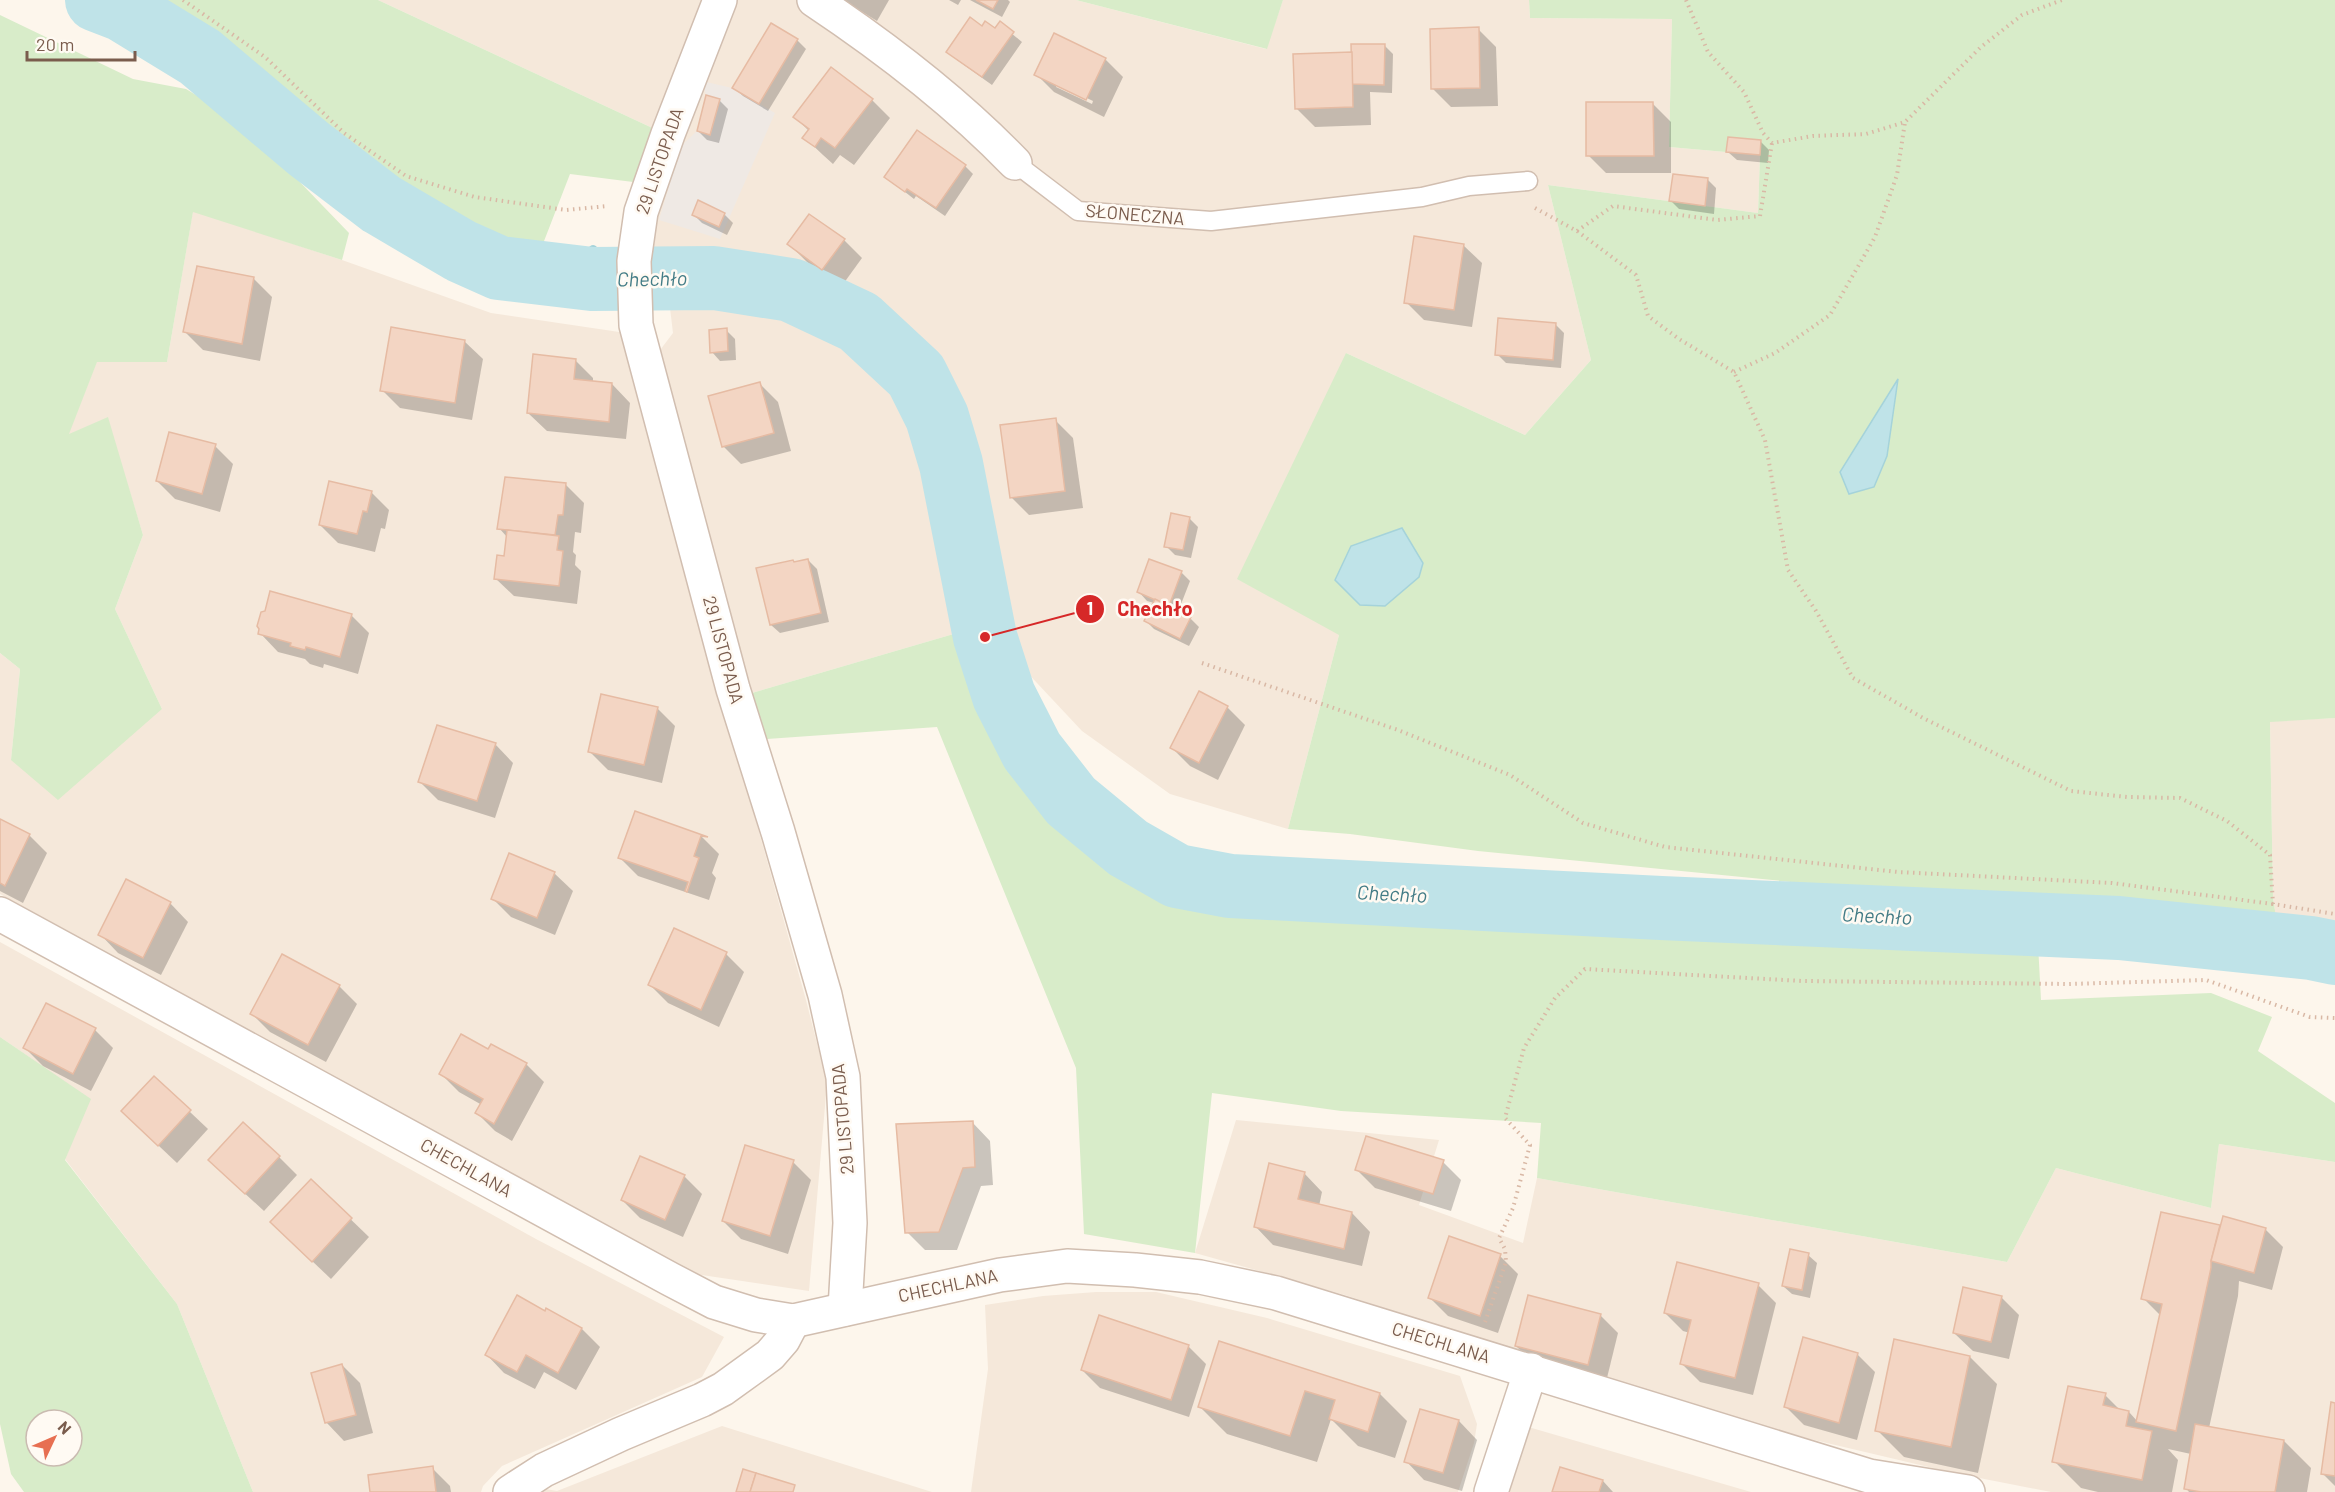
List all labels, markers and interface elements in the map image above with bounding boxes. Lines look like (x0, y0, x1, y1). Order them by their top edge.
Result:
scale bar (27, 24, 135, 62)
text: 20 m (36, 33, 74, 55)
street label: 29 LISTOPADA (631, 105, 688, 217)
street label: SŁONECZNA (1085, 199, 1185, 229)
water label: Chechło (617, 265, 687, 291)
callout: Chechło (1075, 590, 1205, 628)
street label: 29 LISTOPADA (699, 593, 749, 706)
text: Chechło (1117, 596, 1193, 620)
text: 1 (1087, 597, 1093, 619)
water label: Chechło (1356, 879, 1428, 907)
water label: Chechło (1841, 901, 1913, 929)
street label: 29 LISTOPADA (826, 1063, 858, 1175)
street label: CHECHLANA (417, 1133, 516, 1201)
street label: CHECHLANA (896, 1264, 1000, 1306)
street label: CHECHLANA (1390, 1317, 1493, 1367)
north arrow (24, 1408, 84, 1468)
text: N (55, 1417, 76, 1438)

